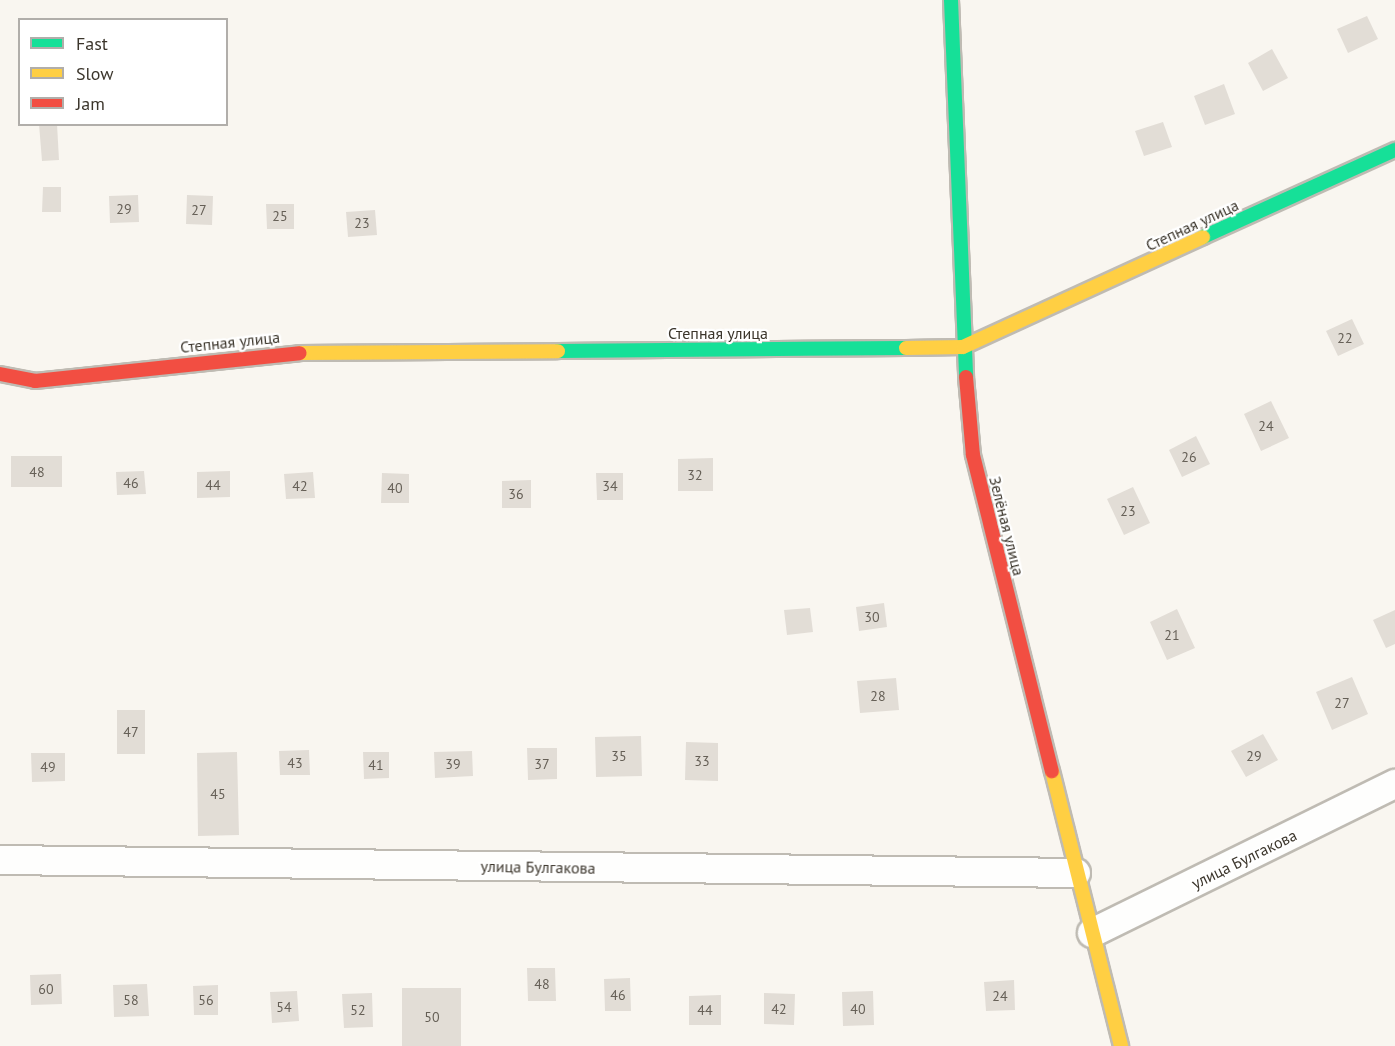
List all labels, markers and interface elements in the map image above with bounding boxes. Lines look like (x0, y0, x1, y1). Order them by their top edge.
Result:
legend (18, 18, 228, 126)
text: Fast (76, 32, 108, 55)
text: Slow (76, 62, 114, 85)
text: Jam (76, 92, 105, 115)
street label: Степная улица (1143, 195, 1241, 255)
house number: 29 (116, 201, 132, 217)
house number: 27 (191, 202, 207, 218)
house number: 25 (272, 208, 288, 224)
house number: 23 (354, 215, 370, 231)
street label: Степная улица (668, 323, 768, 343)
street label: Степная улица (179, 327, 281, 357)
house number: 22 (1337, 330, 1353, 346)
house number: 24 (1258, 418, 1274, 434)
house number: 26 (1181, 449, 1197, 465)
house number: 48 (29, 464, 45, 480)
house number: 32 (687, 467, 703, 483)
street label: Зелёная улица (985, 474, 1029, 578)
house number: 46 (123, 475, 139, 491)
house number: 44 (205, 477, 221, 493)
house number: 42 (292, 478, 308, 494)
house number: 34 (602, 478, 618, 494)
house number: 40 (387, 480, 403, 496)
house number: 36 (508, 486, 524, 502)
house number: 23 (1120, 503, 1136, 519)
house number: 30 (864, 609, 880, 625)
house number: 21 (1164, 627, 1180, 643)
house number: 28 (870, 688, 886, 704)
house number: 27 (1334, 695, 1350, 711)
house number: 47 (123, 724, 139, 740)
house number: 35 (611, 748, 627, 764)
house number: 29 (1246, 748, 1262, 764)
house number: 33 (694, 753, 710, 769)
house number: 43 (287, 755, 303, 771)
house number: 39 (445, 756, 461, 772)
house number: 37 (534, 756, 550, 772)
house number: 41 (368, 757, 384, 773)
house number: 49 (40, 759, 56, 775)
house number: 45 (210, 786, 226, 802)
street label: улица Булгакова (1188, 825, 1300, 893)
street label: улица Булгакова (480, 856, 596, 878)
house number: 48 (534, 976, 550, 992)
house number: 60 (38, 981, 54, 997)
house number: 46 (610, 987, 626, 1003)
house number: 24 (992, 988, 1008, 1004)
house number: 58 (123, 992, 139, 1008)
house number: 56 (198, 992, 214, 1008)
house number: 54 (276, 999, 292, 1015)
house number: 42 (771, 1001, 787, 1017)
house number: 40 (850, 1001, 866, 1017)
house number: 52 (350, 1002, 366, 1018)
house number: 44 (697, 1002, 713, 1018)
house number: 50 (424, 1009, 440, 1025)

